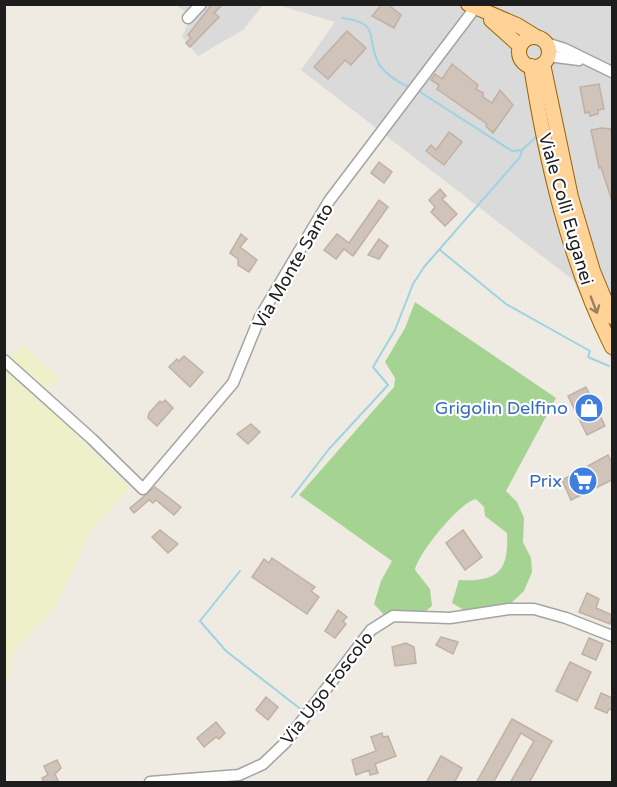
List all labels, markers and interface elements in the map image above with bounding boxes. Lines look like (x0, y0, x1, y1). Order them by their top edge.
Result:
street label: Viale Colli Euganei (534, 131, 598, 287)
street label: Via Monte Santo (248, 199, 338, 333)
one-way arrow (589, 296, 600, 314)
shop icon: Grigolin Delfino (573, 392, 605, 424)
place label: Grigolin Delfino (435, 397, 568, 419)
supermarket icon: Prix (567, 465, 599, 497)
place label: Prix (529, 470, 562, 492)
street label: Via Ugo Foscolo (276, 627, 378, 749)

